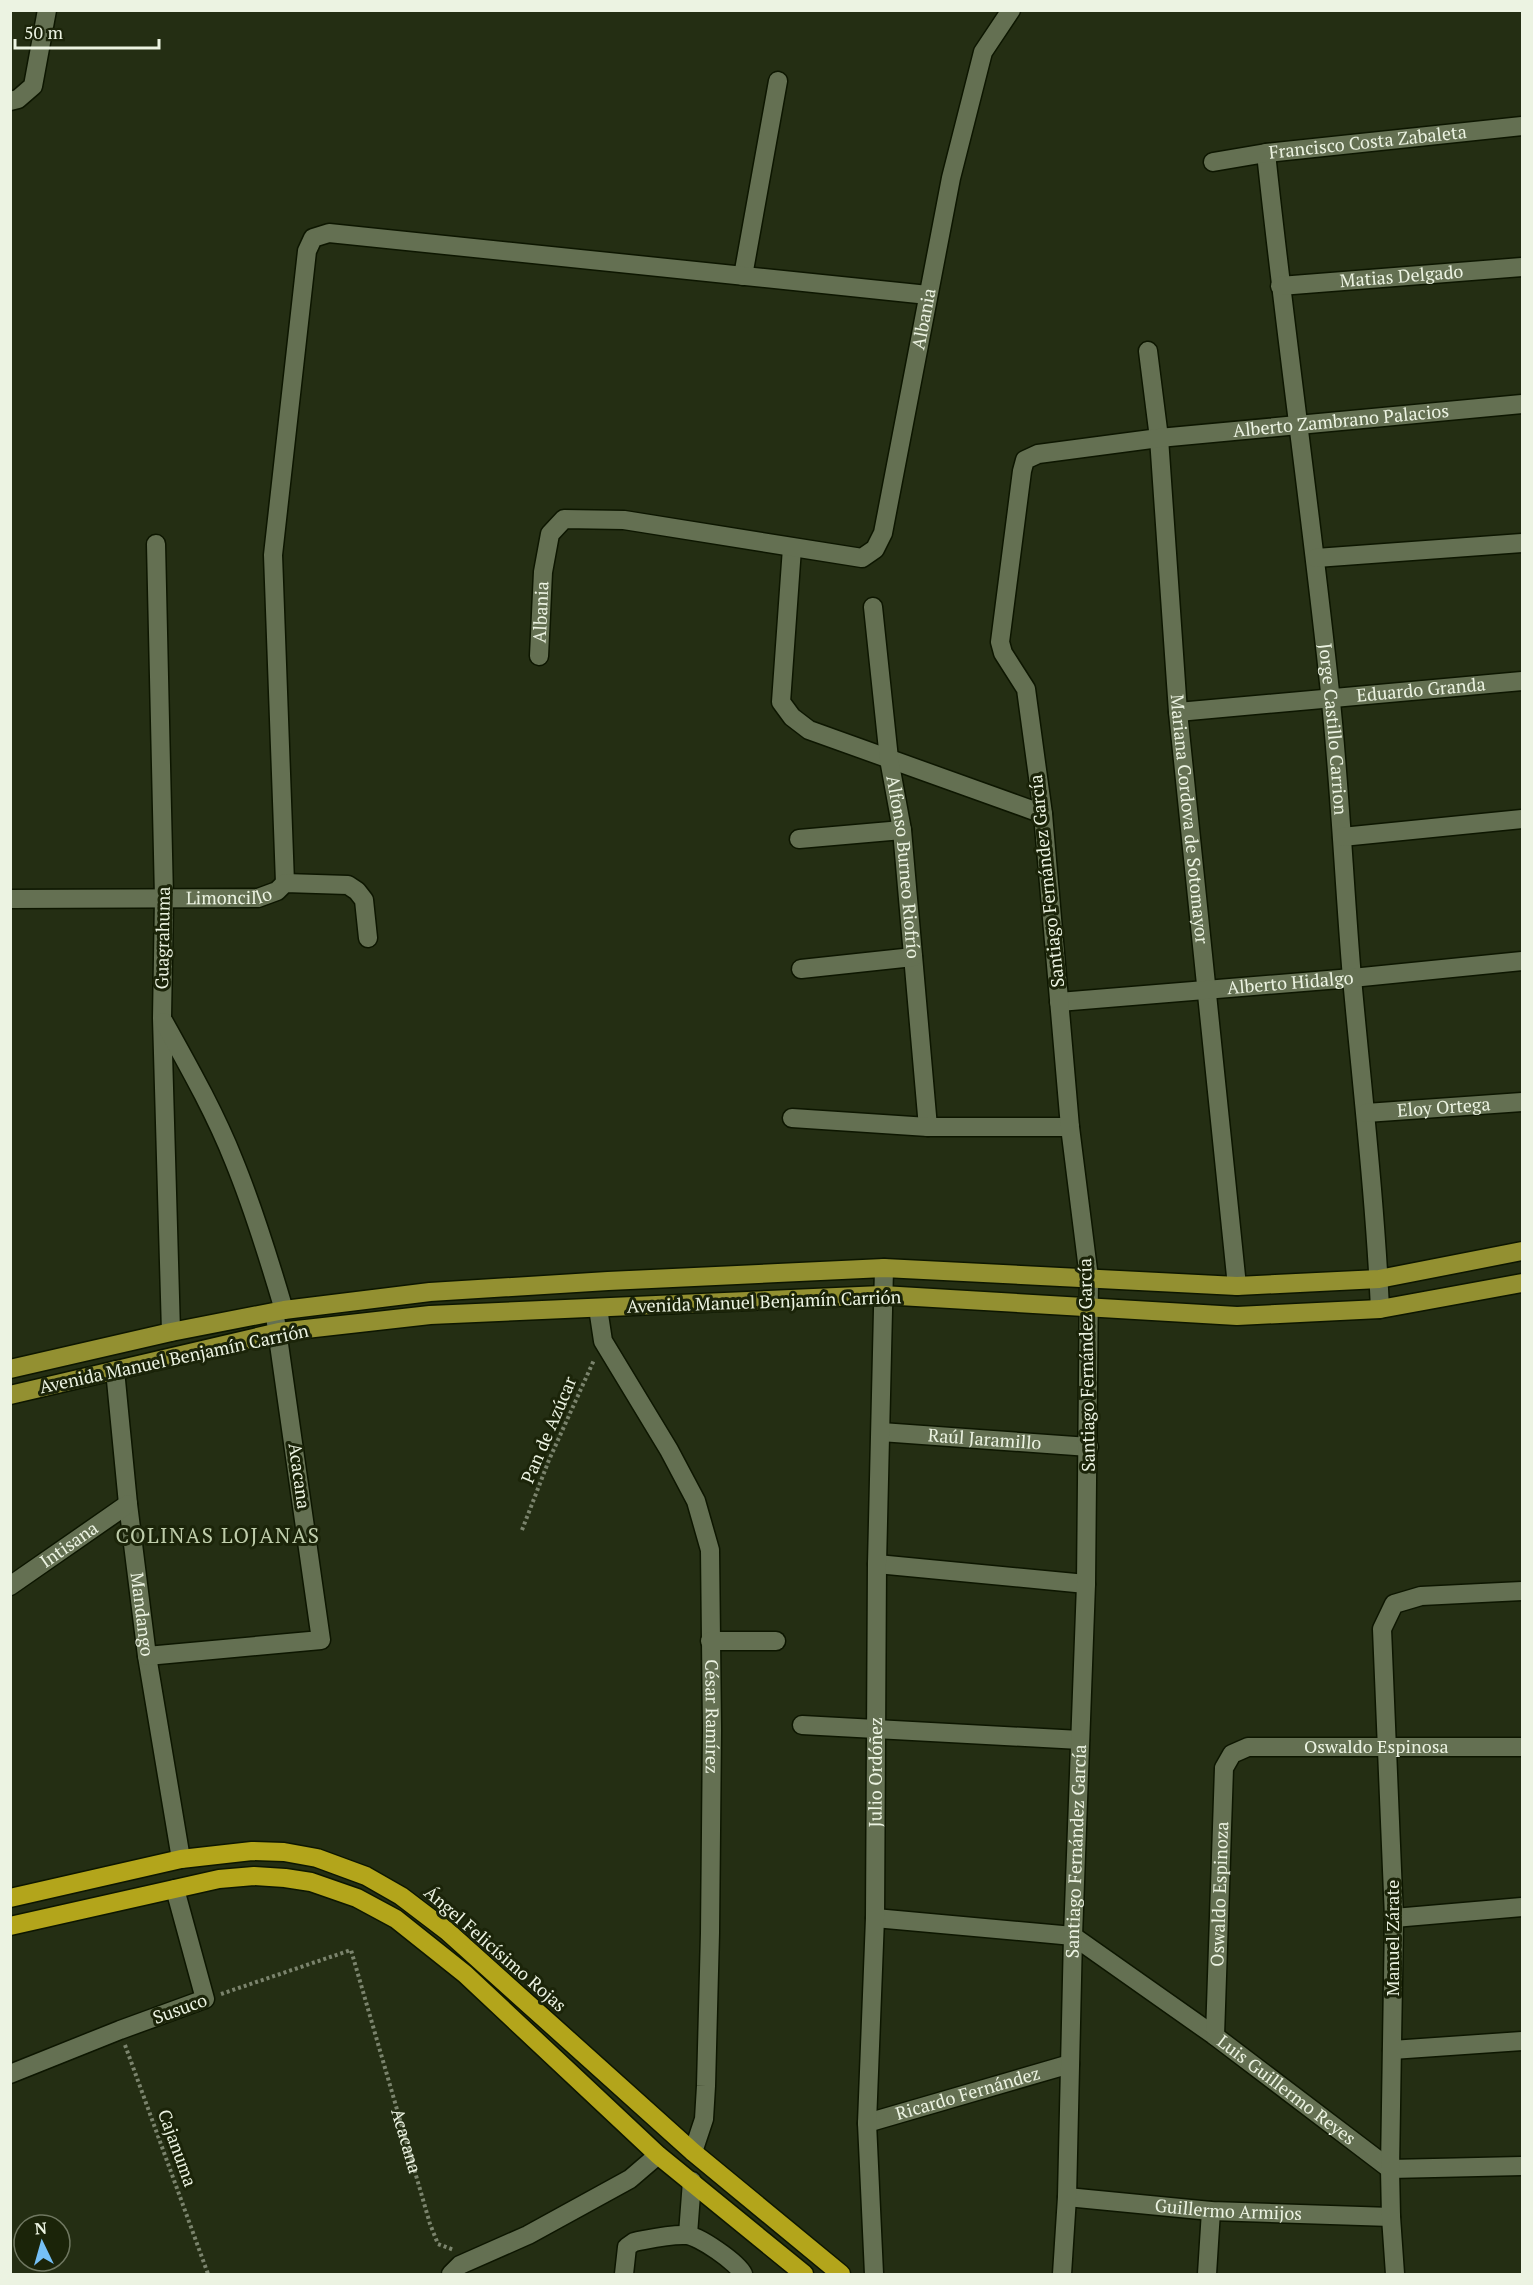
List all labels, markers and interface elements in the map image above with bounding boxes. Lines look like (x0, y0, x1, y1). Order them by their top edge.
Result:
scale bar (15, 12, 159, 50)
text: 50 m (24, 20, 64, 44)
street label: Francisco Costa Zabaleta (1267, 119, 1468, 164)
street label: Matias Delgado (1339, 259, 1464, 292)
street label: Albania (905, 286, 941, 351)
street label: Alberto Zambrano Palacios (1232, 398, 1450, 442)
street label: Albania (527, 581, 554, 643)
street label: Jorge Castillo Carrion (1314, 642, 1353, 816)
street label: Eduardo Granda (1355, 671, 1486, 707)
street label: Mariana Cordova de Sotomayor (1166, 694, 1215, 945)
street label: Alfonso Burneo Riofrío (881, 773, 926, 960)
street label: Santiago Fernández García (1023, 773, 1069, 989)
street label: Limoncillo (186, 881, 275, 909)
street label: Guagrahuma (149, 886, 175, 990)
street label: Alberto Hidalgo (1226, 965, 1354, 999)
street label: Eloy Ortega (1396, 1091, 1491, 1122)
street label: Santiago Fernández García (1072, 1258, 1100, 1472)
street label: Avenida Manuel Benjamín Carrión (626, 1284, 902, 1318)
street label: Avenida Manuel Benjamín Carrión (37, 1318, 311, 1398)
street label: Pan de Azúcar (515, 1372, 581, 1487)
street label: Raúl Jaramillo (927, 1422, 1042, 1455)
street label: Acacana (283, 1441, 316, 1510)
street label: Intisana (35, 1515, 102, 1573)
district label: COLINAS LOJANAS (115, 1521, 321, 1549)
street label: Mandango (126, 1571, 160, 1658)
street label: César Ramírez (700, 1659, 725, 1774)
street label: Julio Ordóñez (863, 1717, 887, 1828)
street label: Oswaldo Espinosa (1304, 1734, 1449, 1758)
street label: Santiago Fernández García (1059, 1744, 1091, 1959)
street label: Oswaldo Espinoza (1204, 1821, 1233, 1967)
street label: Ángel Felicísimo Rojas (419, 1880, 572, 2017)
street label: Manuel Zárate (1380, 1880, 1404, 1996)
street label: Susuco (149, 1987, 210, 2029)
street label: Luis Guillermo Reyes (1213, 2029, 1361, 2150)
street label: Ricardo Fernández (892, 2060, 1043, 2125)
street label: Acacana (386, 2105, 428, 2176)
street label: Cajanuma (153, 2106, 203, 2190)
street label: Guillermo Armijos (1154, 2193, 1303, 2225)
north arrow (12, 2213, 72, 2273)
text: N (34, 2217, 48, 2240)

